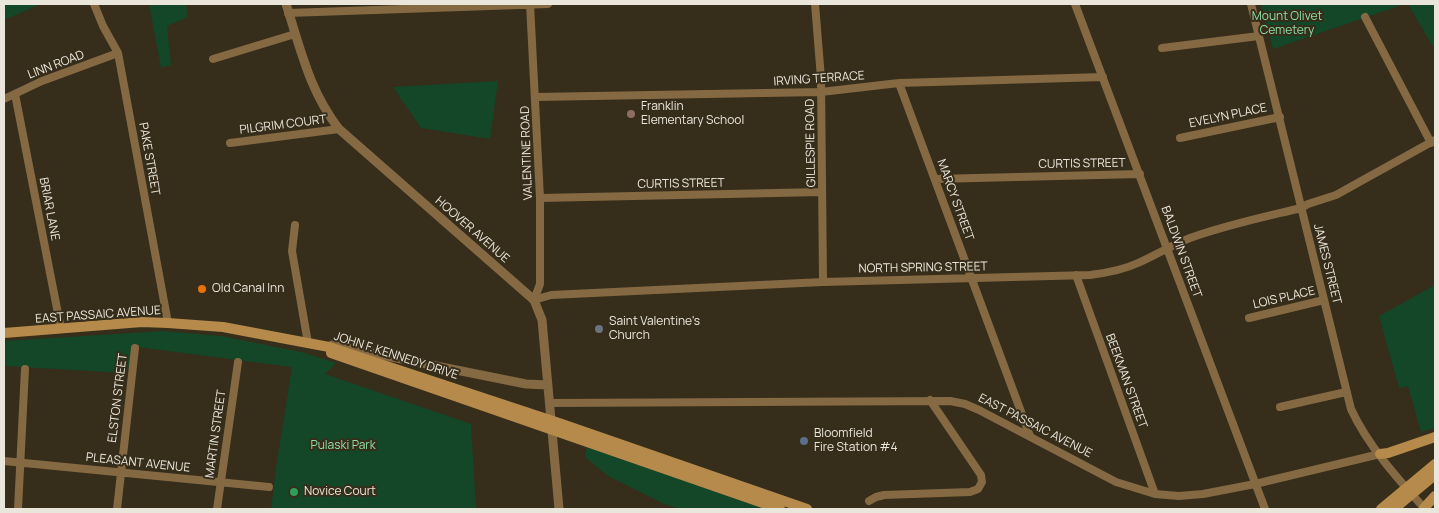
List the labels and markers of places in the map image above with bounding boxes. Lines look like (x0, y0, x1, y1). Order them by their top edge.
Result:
place label: Franklin Elementary School (641, 100, 744, 128)
marker: Franklin Elementary School (625, 108, 637, 120)
place label: Old Canal Inn (212, 282, 284, 296)
marker: Old Canal Inn (196, 283, 208, 295)
place label: Saint Valentine's Church (609, 315, 700, 343)
marker: Saint Valentine's Church (593, 323, 605, 335)
place label: Bloomfield Fire Station #4 (814, 427, 898, 455)
marker: Bloomfield Fire Station #4 (798, 435, 810, 447)
place label: Novice Court (304, 485, 376, 499)
marker: Novice Court (288, 486, 300, 498)

